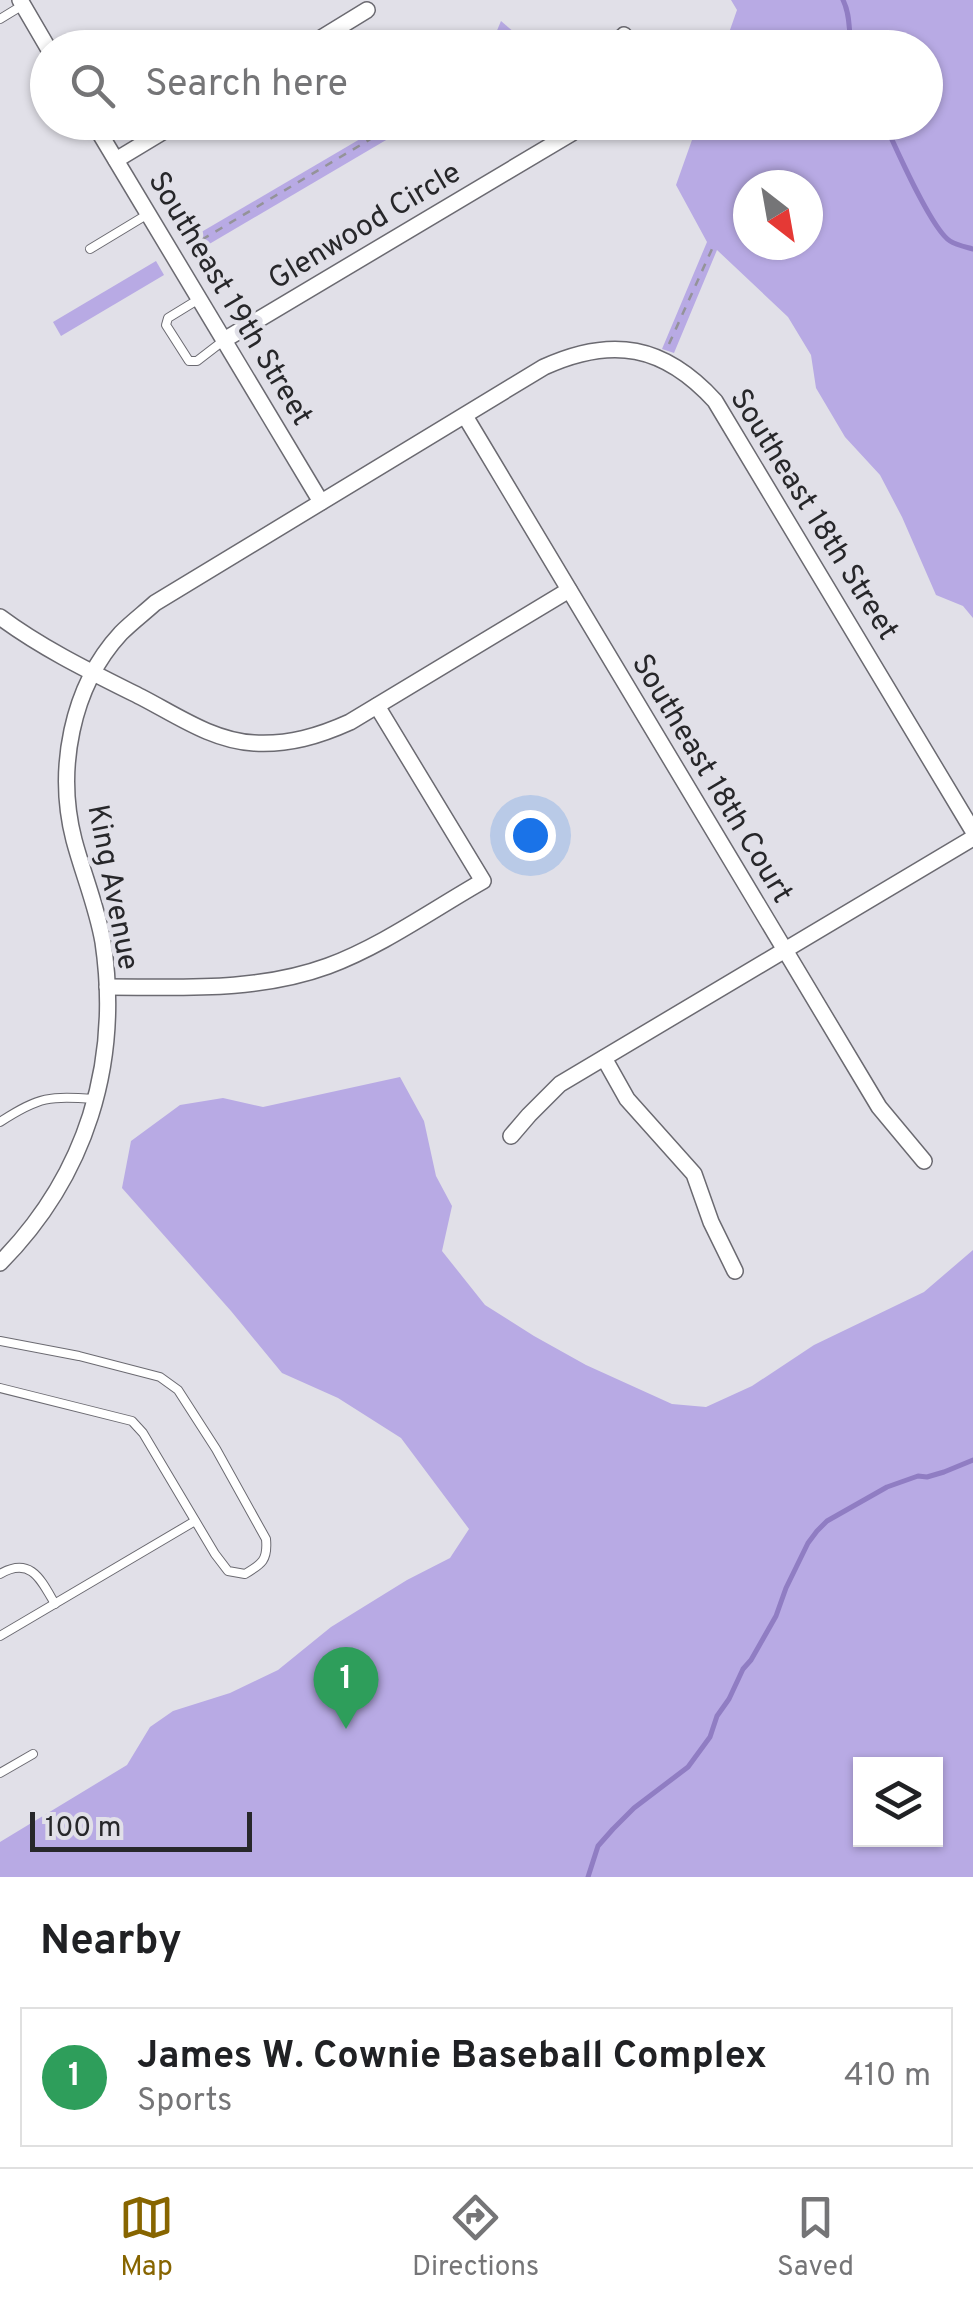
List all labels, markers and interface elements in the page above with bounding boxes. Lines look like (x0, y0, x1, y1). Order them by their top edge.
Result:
search box (30, 30, 943, 140)
icon: search (65, 58, 120, 113)
text: Search here (145, 61, 348, 110)
street label: Glenwood Circle (262, 155, 468, 299)
street label: Southeast 19th Street (138, 166, 319, 433)
north arrow (733, 170, 823, 260)
street label: Southeast 18th Street (721, 383, 905, 648)
street label: Southeast 18th Court (622, 648, 800, 910)
street label: King Avenue (77, 802, 146, 973)
your location (505, 810, 556, 861)
pin: 1 (314, 1646, 378, 1729)
map controls (853, 1757, 943, 1847)
button: layers (853, 1757, 943, 1847)
scale bar (30, 1807, 252, 1852)
text: 100 m (45, 1811, 121, 1847)
text: Nearby (40, 1916, 182, 1969)
text: James W. Cownie Baseball Complex (137, 2033, 767, 2082)
text: 1 (68, 2057, 81, 2097)
text: 410 m (844, 2057, 931, 2097)
text: Sports (137, 2082, 232, 2122)
tab: Map (119, 2190, 174, 2286)
tab: Directions (412, 2190, 539, 2286)
tab: Saved (777, 2190, 854, 2286)

